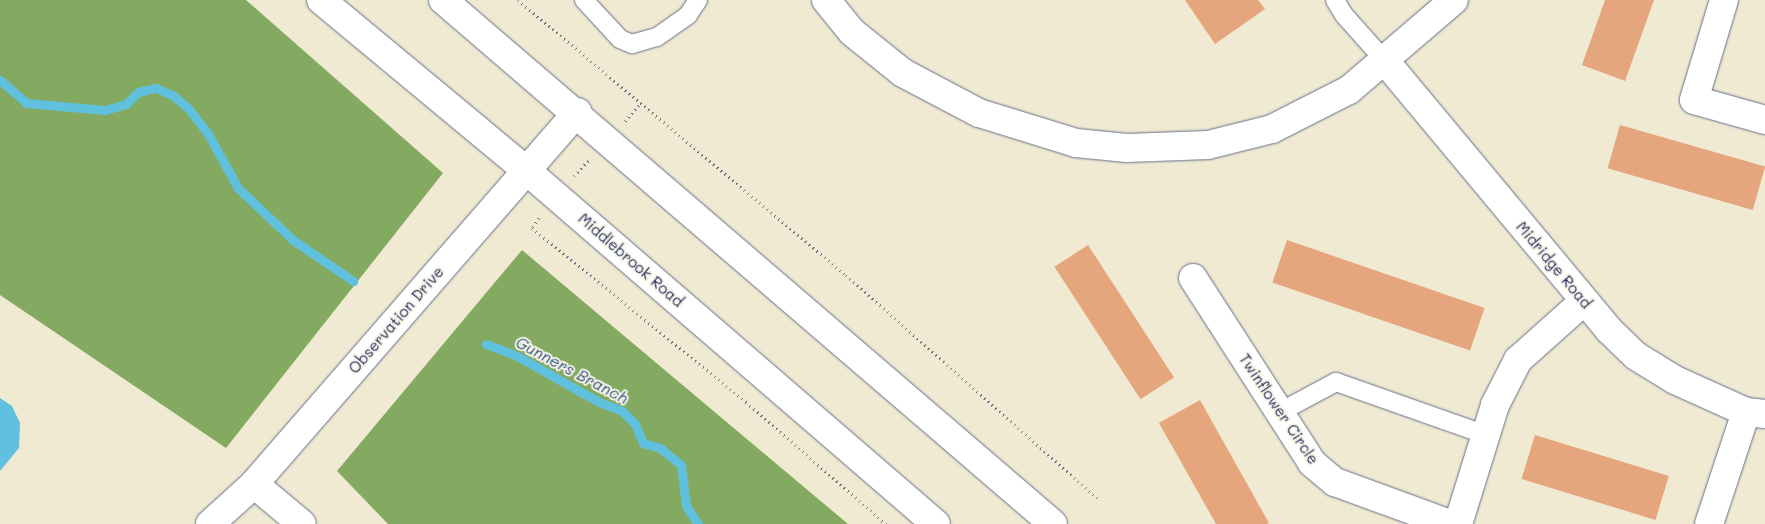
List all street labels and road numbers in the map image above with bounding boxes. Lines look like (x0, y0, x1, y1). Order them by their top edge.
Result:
street label: Middlebrook Road (575, 209, 687, 311)
street label: Midridge Road (1512, 218, 1596, 312)
street label: Observation Drive (345, 263, 447, 377)
street label: Twinflower Circle (1235, 350, 1323, 468)

